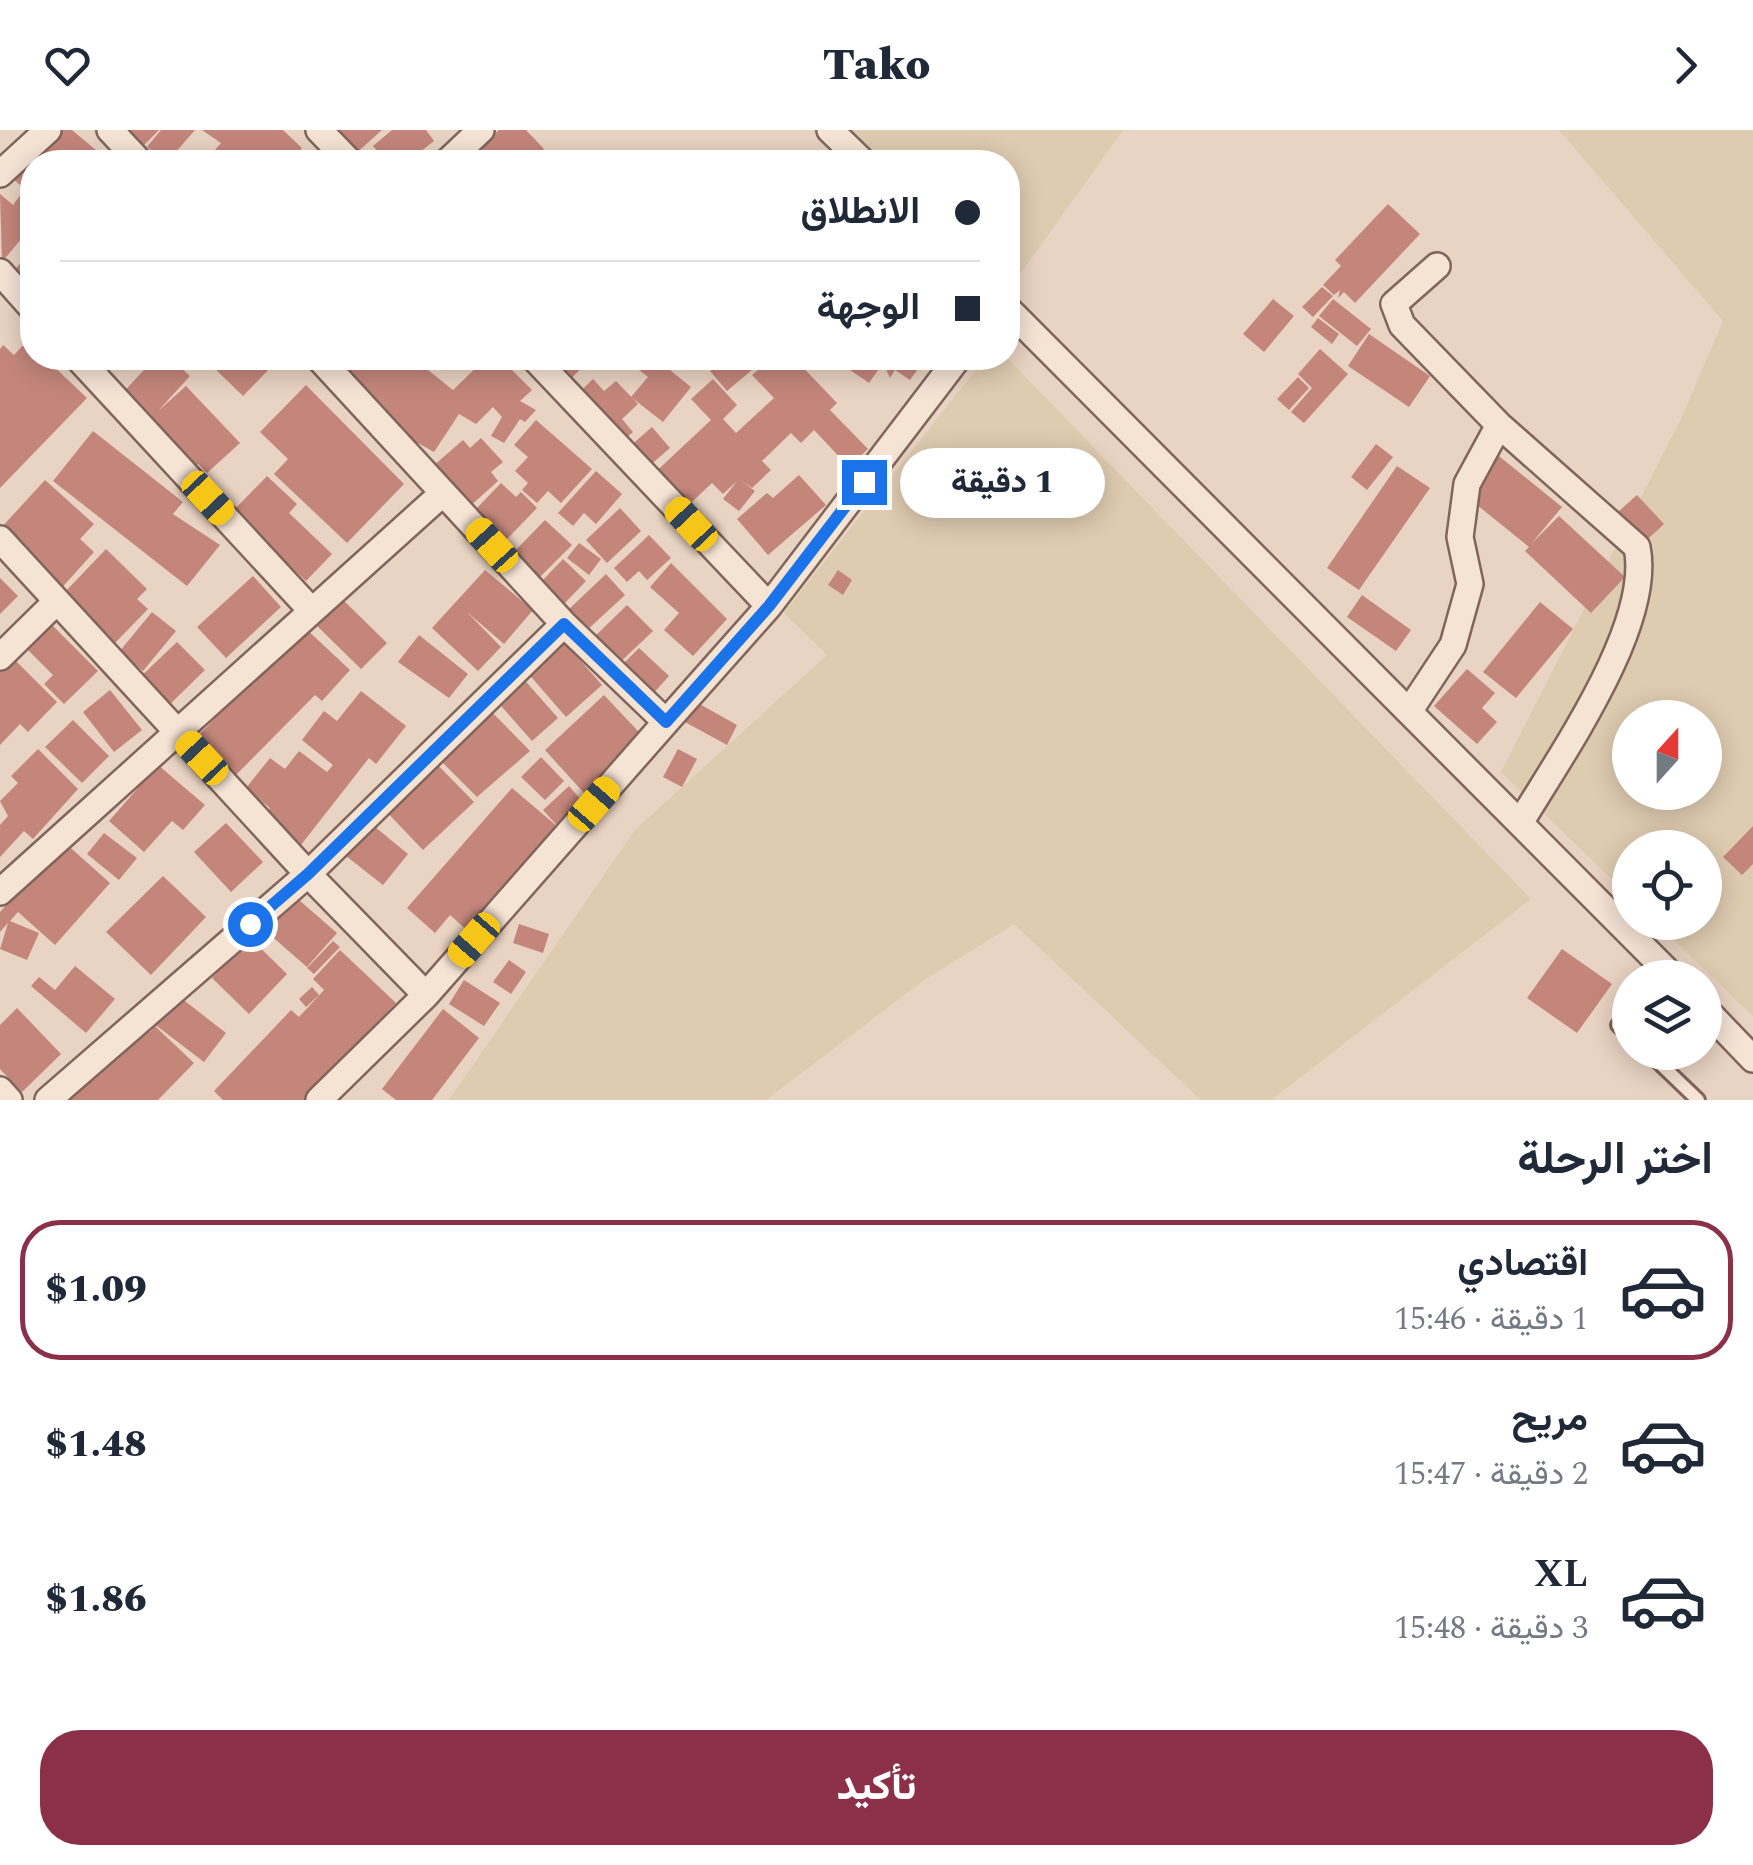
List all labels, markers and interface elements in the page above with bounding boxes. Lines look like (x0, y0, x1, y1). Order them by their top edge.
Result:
text: Tako (823, 31, 930, 100)
icon: heart (40, 38, 95, 93)
icon: forward (1658, 38, 1713, 93)
text: الانطلاق (801, 183, 920, 241)
text: الوجهة (817, 279, 920, 337)
callout: 1 دقيقة (899, 447, 1104, 517)
text: 1 دقيقة (951, 458, 1054, 507)
route end (842, 460, 887, 505)
car (177, 466, 239, 530)
car (660, 492, 722, 556)
car (461, 513, 523, 577)
north arrow (1612, 700, 1722, 810)
map controls (1612, 700, 1722, 1070)
car (171, 726, 233, 790)
car (563, 772, 625, 836)
button: locate (1612, 830, 1722, 940)
route start (228, 902, 273, 947)
car (443, 908, 505, 972)
button: layers (1612, 960, 1722, 1070)
text: اختر الرحلة (1517, 1125, 1713, 1194)
text: اقتصادي (1457, 1235, 1588, 1293)
icon: car (1618, 1245, 1708, 1335)
text: $1.09 (45, 1261, 147, 1319)
text: 1 دقيقة · 15:46 (1394, 1295, 1588, 1344)
text: مريح (1512, 1390, 1588, 1448)
icon: car (1618, 1400, 1708, 1490)
text: $1.48 (45, 1416, 147, 1474)
text: 2 دقيقة · 15:47 (1394, 1450, 1588, 1499)
text: XL (1534, 1546, 1588, 1604)
icon: car (1618, 1555, 1708, 1645)
text: $1.86 (45, 1571, 147, 1629)
text: 3 دقيقة · 15:48 (1394, 1604, 1588, 1653)
button: تأكيد (40, 1730, 1713, 1845)

